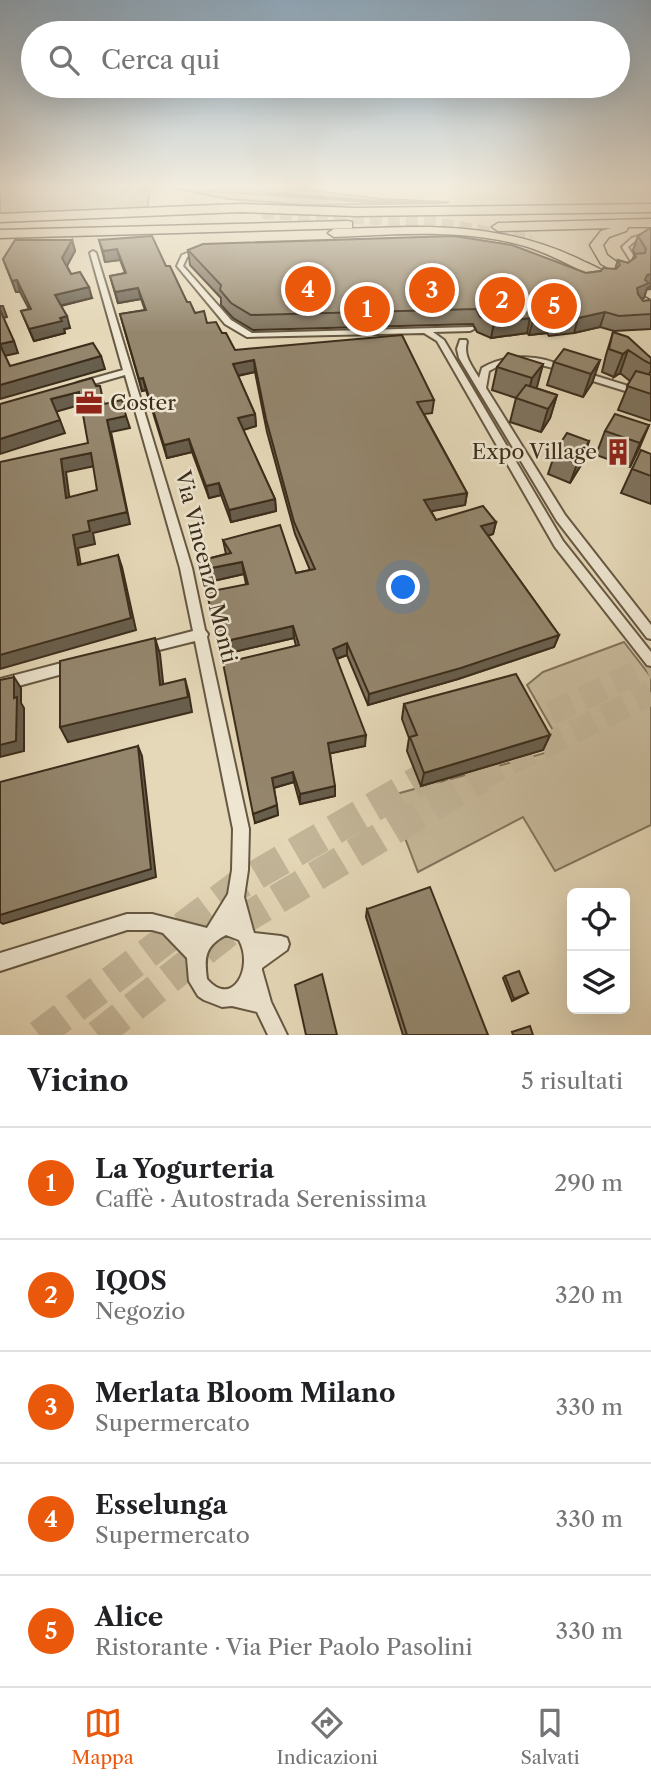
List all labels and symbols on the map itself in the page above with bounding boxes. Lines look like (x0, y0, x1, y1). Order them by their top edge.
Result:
pin: 4 (285, 263, 331, 315)
pin: 3 (409, 264, 455, 316)
pin: 2 (479, 274, 525, 326)
pin: 5 (531, 280, 577, 332)
pin: 1 (344, 283, 390, 335)
office icon: Coster (74, 388, 104, 418)
place label: Coster (110, 390, 176, 415)
building icon: Expo Village (603, 437, 633, 467)
place label: Expo Village (472, 439, 597, 464)
street label: Via Vincenzo Monti (170, 467, 243, 666)
your location (386, 570, 420, 604)

